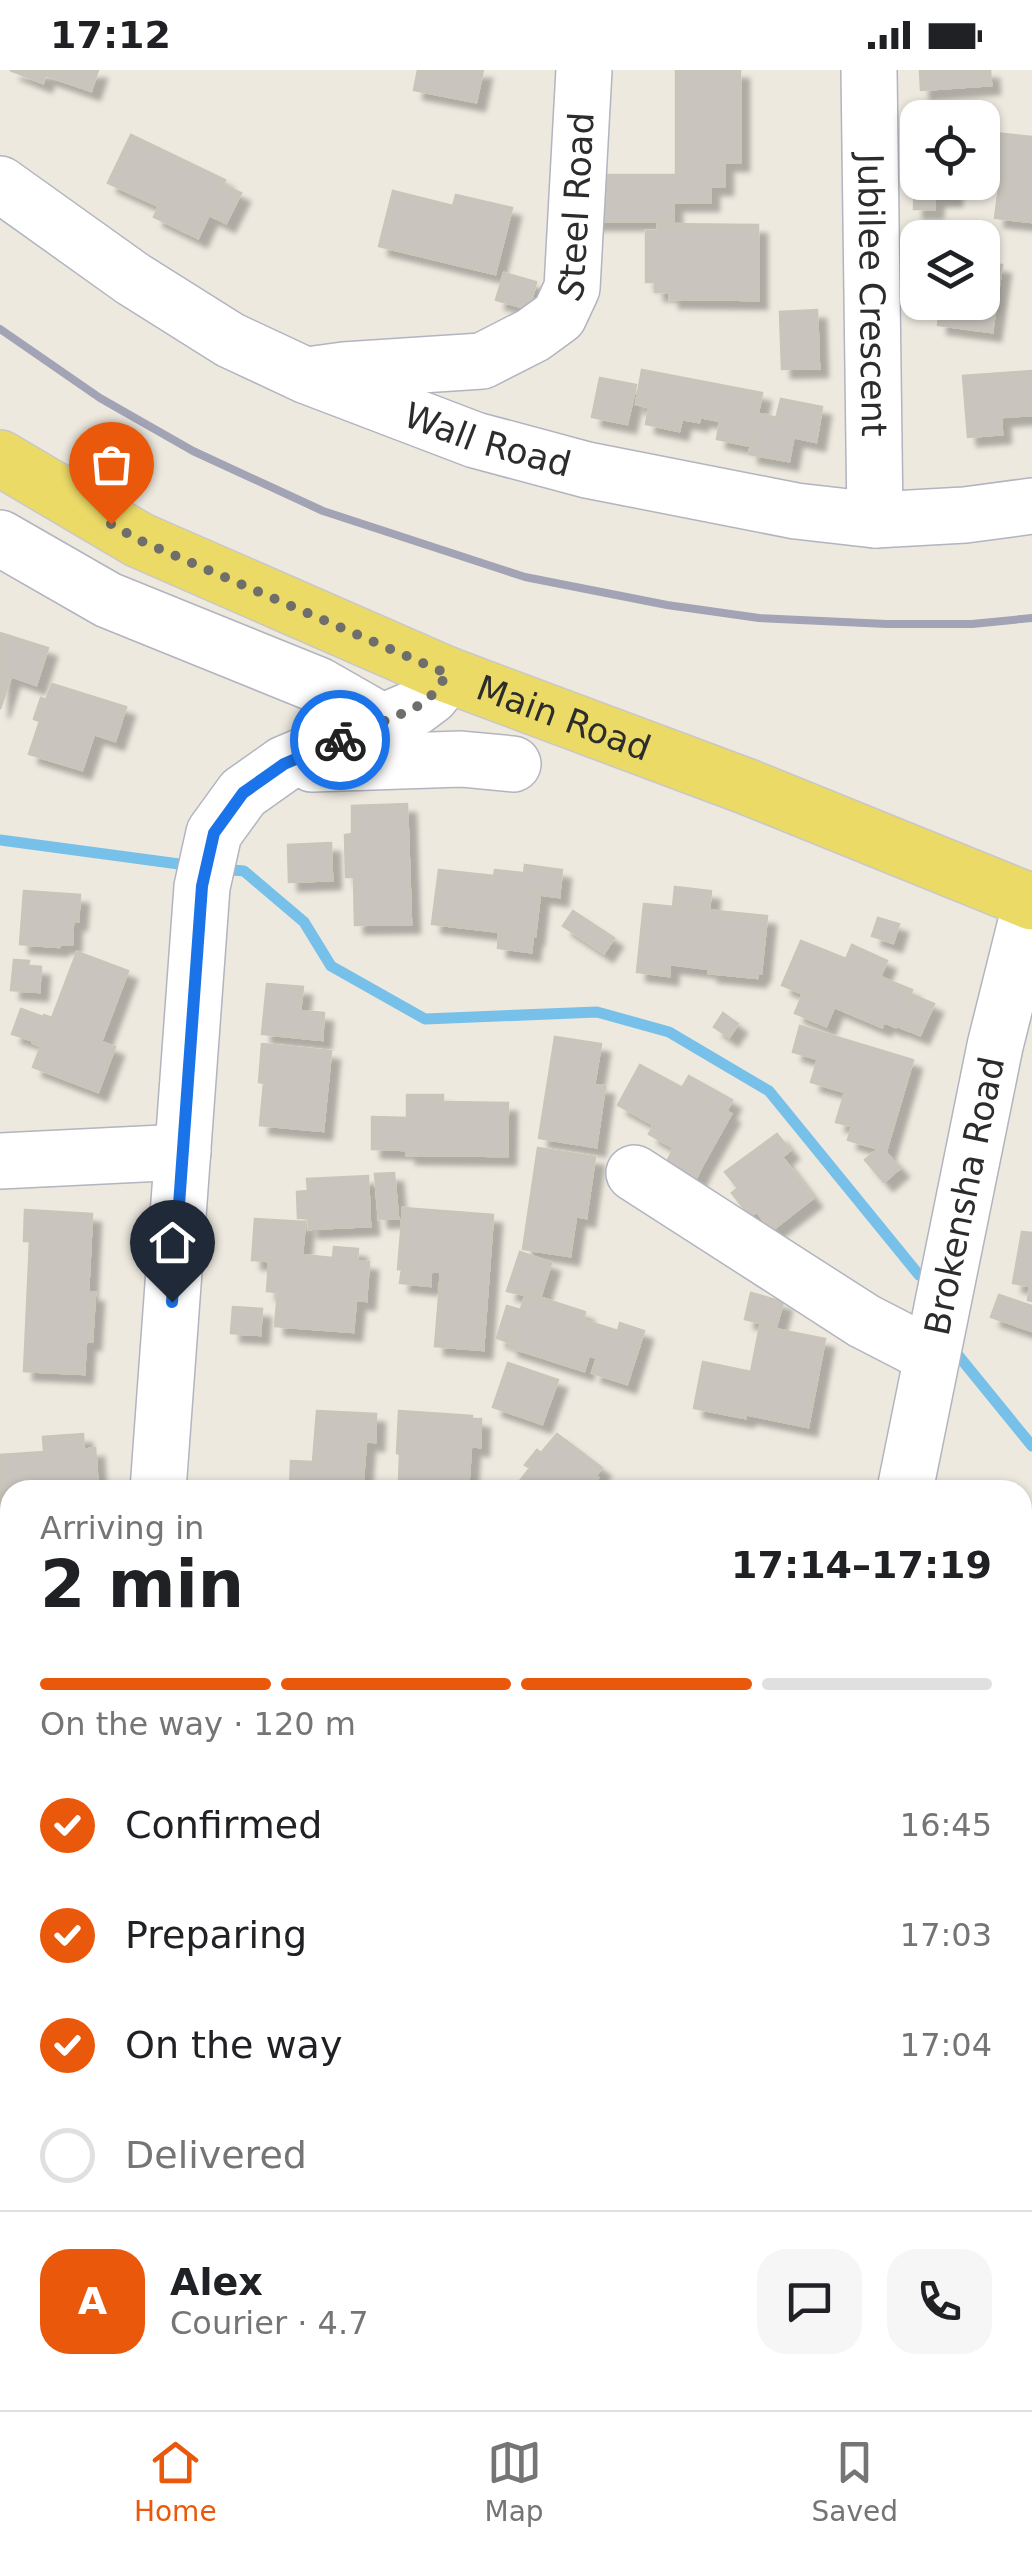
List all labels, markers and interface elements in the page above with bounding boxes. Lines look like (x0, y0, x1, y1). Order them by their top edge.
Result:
text: 17:12 (50, 13, 171, 57)
map controls (900, 100, 1000, 320)
button: locate (900, 100, 1000, 200)
street label: Steel Road (549, 111, 602, 307)
street label: Jubilee Crescent (850, 151, 894, 437)
button: layers (900, 220, 1000, 320)
street label: Wall Road (399, 395, 575, 485)
pin (69, 422, 154, 525)
icon: bag (84, 437, 139, 492)
street label: Main Road (471, 668, 656, 769)
courier (290, 690, 390, 790)
icon: bike (313, 713, 368, 768)
street label: Brokensha Road (917, 1053, 1012, 1338)
pin (130, 1200, 215, 1303)
icon: home (145, 1215, 200, 1270)
text: Arriving in (40, 1509, 204, 1547)
text: 17:14–17:19 (731, 1543, 992, 1587)
text: 2 min (40, 1547, 244, 1622)
text: On the way · 120 m (40, 1705, 356, 1743)
icon: check (40, 1798, 95, 1853)
text: Confirmed (125, 1803, 322, 1847)
text: 16:45 (900, 1806, 992, 1844)
icon: check (40, 1908, 95, 1963)
text: Preparing (125, 1913, 307, 1957)
text: 17:03 (900, 1916, 992, 1954)
icon: check (40, 2018, 95, 2073)
text: On the way (125, 2023, 342, 2067)
text: 17:04 (900, 2026, 992, 2064)
text: Delivered (125, 2133, 307, 2177)
button: chat (757, 2249, 862, 2354)
button: phone (887, 2249, 992, 2354)
text: Alex (170, 2260, 263, 2304)
text: A (78, 2279, 107, 2323)
text: Courier · 4.7 (170, 2304, 369, 2342)
tab: Home (134, 2435, 217, 2528)
tab: Map (485, 2435, 544, 2528)
tab: Saved (812, 2435, 898, 2528)

